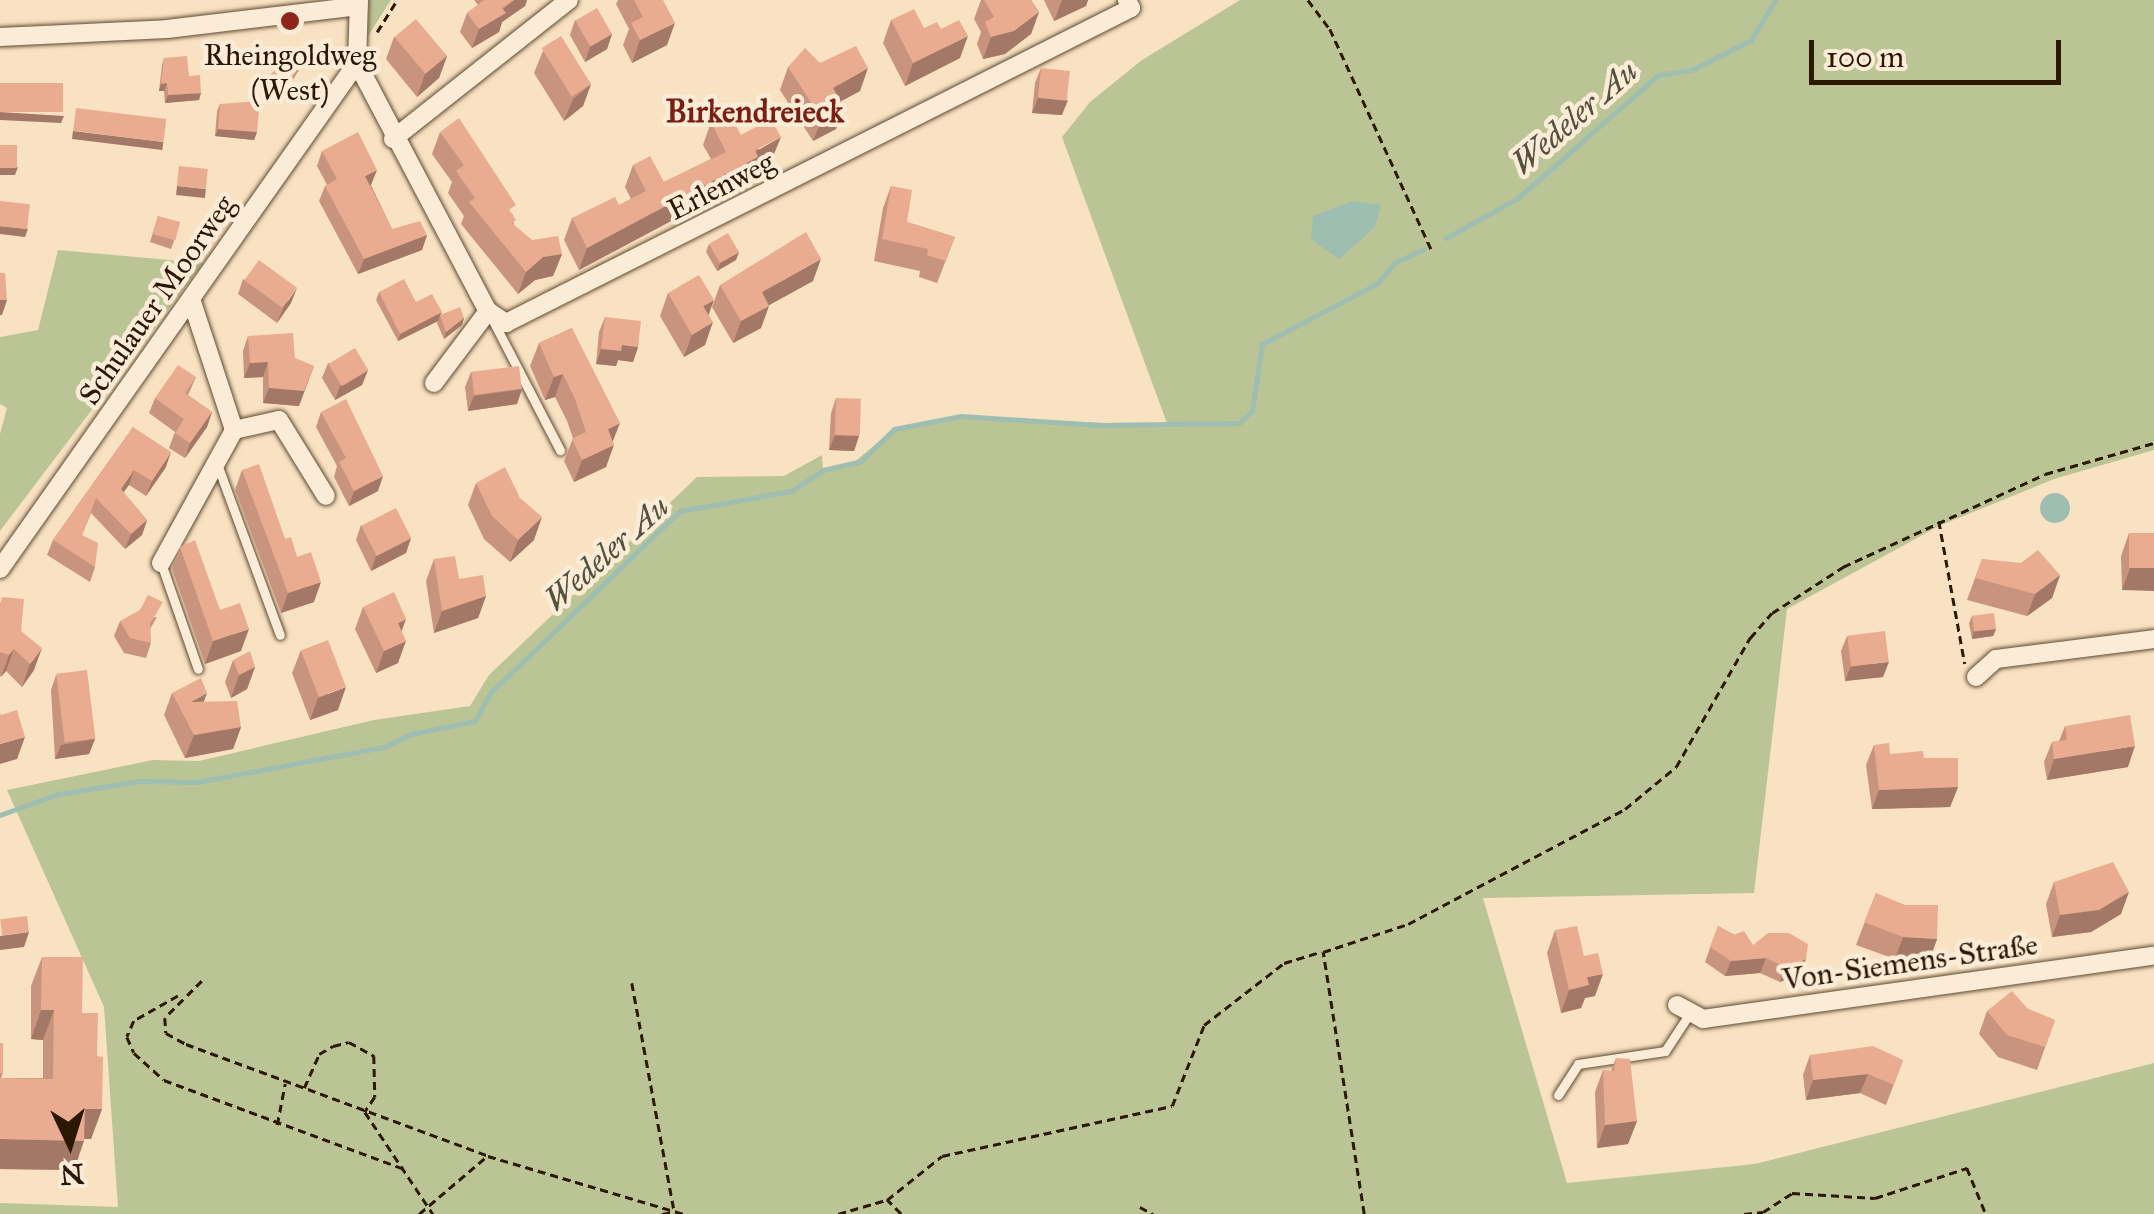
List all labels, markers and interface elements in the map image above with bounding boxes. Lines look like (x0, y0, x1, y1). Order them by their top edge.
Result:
marker: Rheingoldweg (West) (279, 10, 301, 32)
scale bar (1814, 20, 2066, 82)
place label: Rheingoldweg (West) (204, 37, 376, 108)
text: 100 m (1826, 39, 1904, 75)
water label: Wedeler Au (1504, 53, 1646, 183)
district label: Birkendreieck (666, 93, 844, 131)
street label: Erlenweg (662, 144, 780, 228)
street label: Schulauer Moorweg (71, 188, 243, 412)
water label: Wedeler Au (537, 488, 677, 620)
street label: Von-Siemens-Straße (1780, 926, 2040, 998)
north arrow (20, 1094, 120, 1194)
text: N (59, 1156, 85, 1193)

